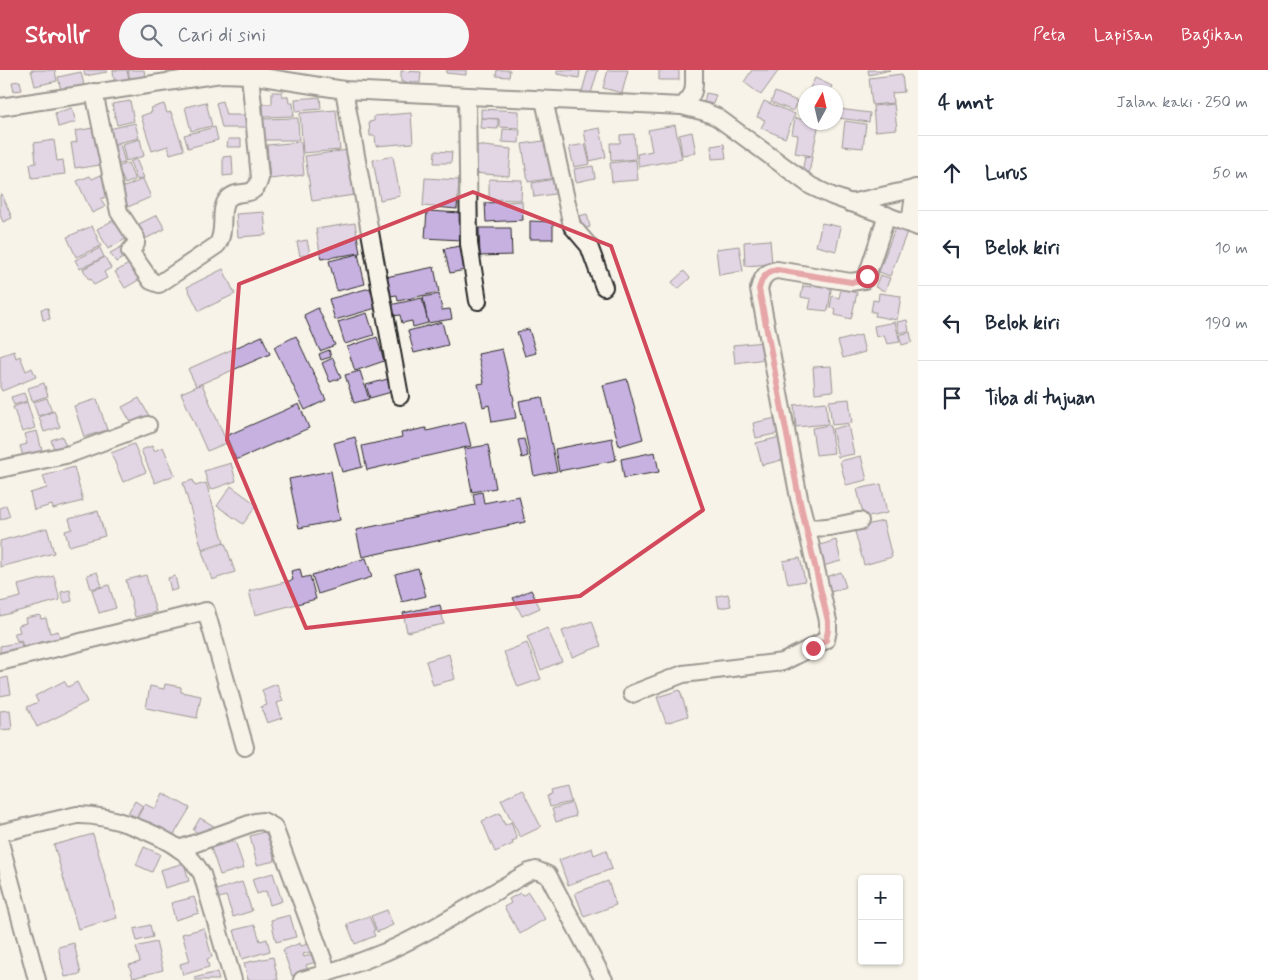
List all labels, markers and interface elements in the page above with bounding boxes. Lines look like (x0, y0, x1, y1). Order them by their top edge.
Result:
search box (119, 13, 469, 58)
text: Strollr (25, 20, 89, 51)
icon: search (137, 21, 165, 49)
text: Cari di sini (177, 23, 266, 48)
text: Peta (1033, 23, 1066, 47)
text: Lapisan (1094, 23, 1153, 47)
text: Bagikan (1181, 23, 1243, 47)
north arrow (798, 85, 843, 130)
text: 4 mnt (938, 89, 994, 117)
text: Jalan kaki · 250 m (1116, 92, 1248, 113)
icon: ahead (938, 159, 966, 187)
text: Lurus (985, 161, 1027, 186)
text: 50 m (1212, 163, 1248, 184)
icon: left (938, 234, 966, 262)
text: Belok kiri (985, 236, 1060, 261)
text: 10 m (1215, 238, 1248, 259)
route start (856, 265, 879, 288)
icon: left (938, 309, 966, 337)
text: Belok kiri (985, 311, 1060, 336)
text: 190 m (1205, 313, 1248, 334)
icon: arrive (938, 384, 966, 412)
text: Tiba di tujuan (985, 386, 1096, 411)
route end (802, 637, 825, 660)
map controls (858, 875, 903, 965)
button: + (858, 875, 903, 920)
button: − (858, 920, 903, 965)

